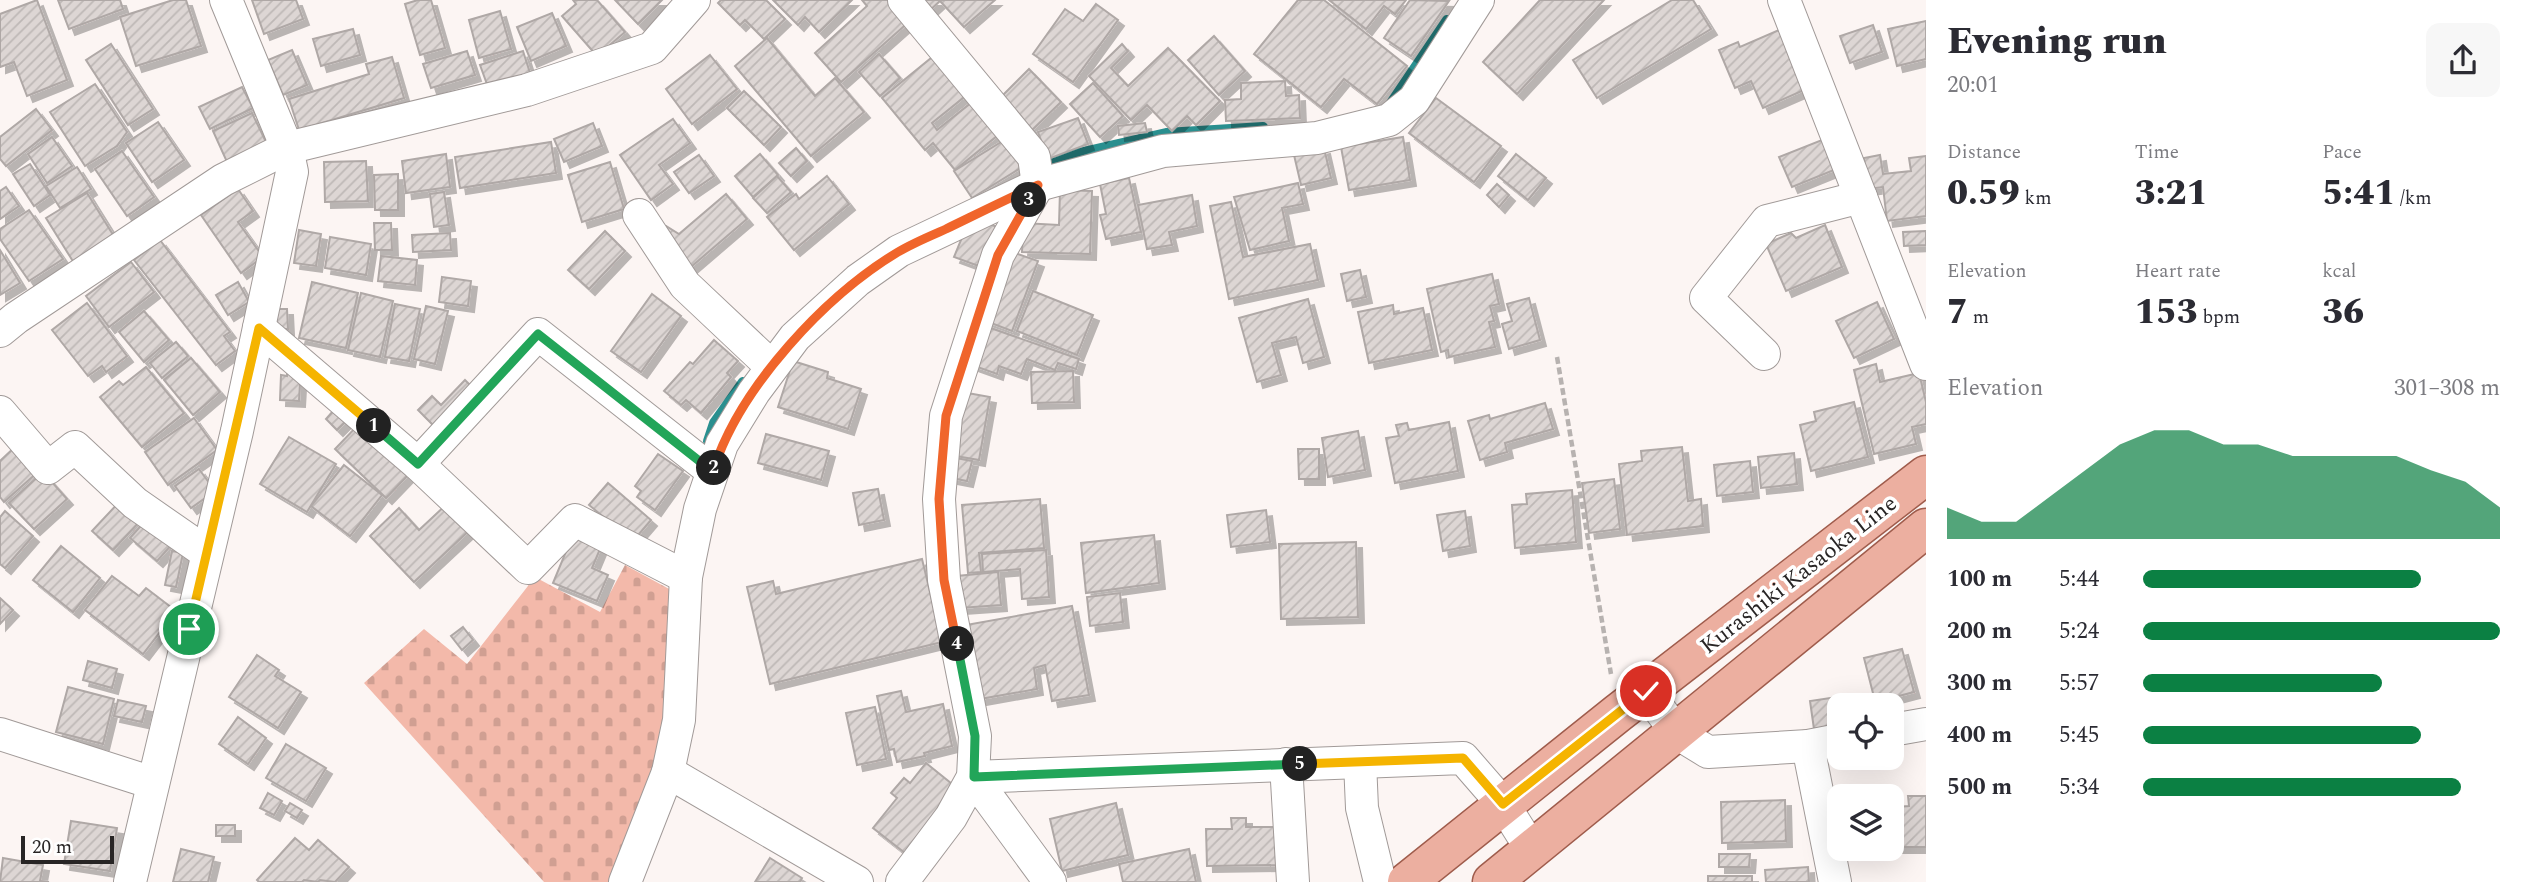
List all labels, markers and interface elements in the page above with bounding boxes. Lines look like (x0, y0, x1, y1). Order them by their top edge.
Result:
text: Evening run (1947, 13, 2167, 71)
button: share (2426, 23, 2500, 97)
text: 20:01 (1947, 68, 1999, 103)
text: Distance (1947, 138, 2021, 167)
text: Time (2135, 138, 2179, 167)
text: Pace (2322, 138, 2362, 167)
text: 0.59 (1947, 167, 2020, 220)
text: 3:21 (2135, 167, 2207, 220)
text: 5:41 (2322, 167, 2395, 220)
pin: 3 (1012, 182, 1046, 218)
text: km (2020, 184, 2052, 213)
text: /km (2395, 184, 2432, 213)
text: 3 (1023, 185, 1034, 214)
text: Elevation (1947, 257, 2027, 286)
text: Heart rate (2135, 257, 2221, 286)
text: kcal (2322, 257, 2356, 286)
text: 7 (1947, 286, 1968, 339)
text: 153 (2135, 286, 2198, 339)
text: 36 (2322, 286, 2364, 339)
text: m (1968, 303, 1989, 332)
text: bpm (2198, 303, 2240, 332)
text: Elevation (1947, 371, 2043, 406)
text: 301–308 m (2394, 371, 2500, 406)
pin: 1 (356, 408, 392, 444)
text: 1 (368, 411, 379, 440)
pin: 2 (696, 450, 732, 486)
text: 2 (708, 453, 719, 482)
street label: Kurashiki Kasaoka Line (1693, 487, 1905, 663)
text: 100 m (1947, 562, 2012, 597)
text: 5:44 (2059, 562, 2099, 597)
pin (159, 599, 219, 659)
icon: arrive (170, 610, 208, 648)
text: 200 m (1947, 614, 2012, 649)
text: 5:24 (2059, 614, 2099, 649)
pin: 4 (940, 626, 974, 662)
text: 4 (951, 629, 962, 658)
pin (1616, 661, 1676, 721)
text: 300 m (1947, 666, 2012, 701)
text: 5:57 (2059, 666, 2099, 701)
icon: check (1627, 672, 1665, 710)
map controls (1827, 693, 1904, 861)
button: locate (1827, 693, 1904, 770)
text: 400 m (1947, 718, 2012, 753)
text: 5:45 (2059, 718, 2099, 753)
pin: 5 (1282, 746, 1318, 782)
text: 5 (1294, 749, 1305, 778)
text: 500 m (1947, 770, 2012, 805)
text: 5:34 (2059, 770, 2099, 805)
button: layers (1827, 784, 1904, 861)
scale bar (21, 833, 114, 865)
text: 20 m (32, 833, 72, 862)

